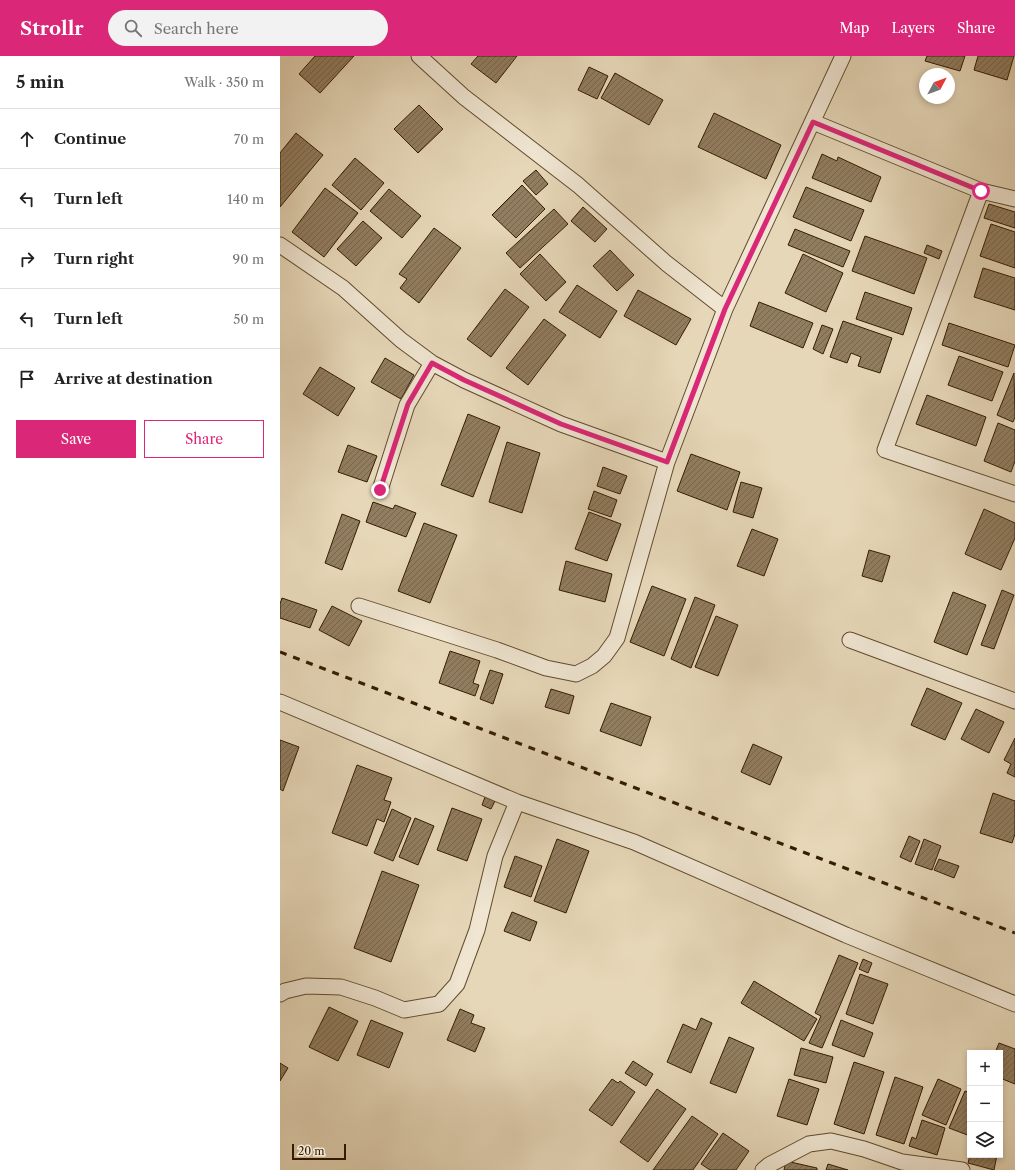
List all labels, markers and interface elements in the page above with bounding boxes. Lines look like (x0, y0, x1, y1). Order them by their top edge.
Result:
search box (108, 10, 388, 46)
text: Strollr (20, 17, 84, 40)
icon: search (122, 17, 144, 39)
text: Search here (154, 19, 239, 38)
text: Map (839, 19, 869, 37)
text: Layers (891, 19, 935, 37)
text: Share (957, 19, 995, 37)
north arrow (919, 68, 955, 104)
text: 5 min (16, 72, 64, 92)
text: Walk · 350 m (184, 74, 264, 90)
icon: ahead (16, 128, 38, 150)
text: Continue (54, 129, 126, 148)
text: 70 m (234, 131, 264, 147)
route start (972, 182, 990, 200)
icon: left (16, 188, 38, 210)
text: Turn left (54, 189, 123, 208)
text: 140 m (227, 191, 264, 207)
icon: right (16, 248, 38, 270)
text: Turn right (54, 249, 134, 268)
text: 90 m (233, 251, 264, 267)
icon: left (16, 308, 38, 330)
text: Turn left (54, 309, 123, 328)
text: 50 m (233, 311, 264, 327)
icon: arrive (16, 368, 38, 390)
text: Arrive at destination (54, 369, 213, 388)
button: Save (16, 420, 136, 458)
button: Share (144, 420, 264, 458)
route end (371, 481, 389, 499)
map controls (967, 1050, 1003, 1158)
button: + (967, 1050, 1003, 1086)
button: − (967, 1086, 1003, 1122)
button: layers (967, 1122, 1003, 1158)
scale bar (292, 1142, 346, 1161)
text: 20 m (298, 1144, 324, 1158)

